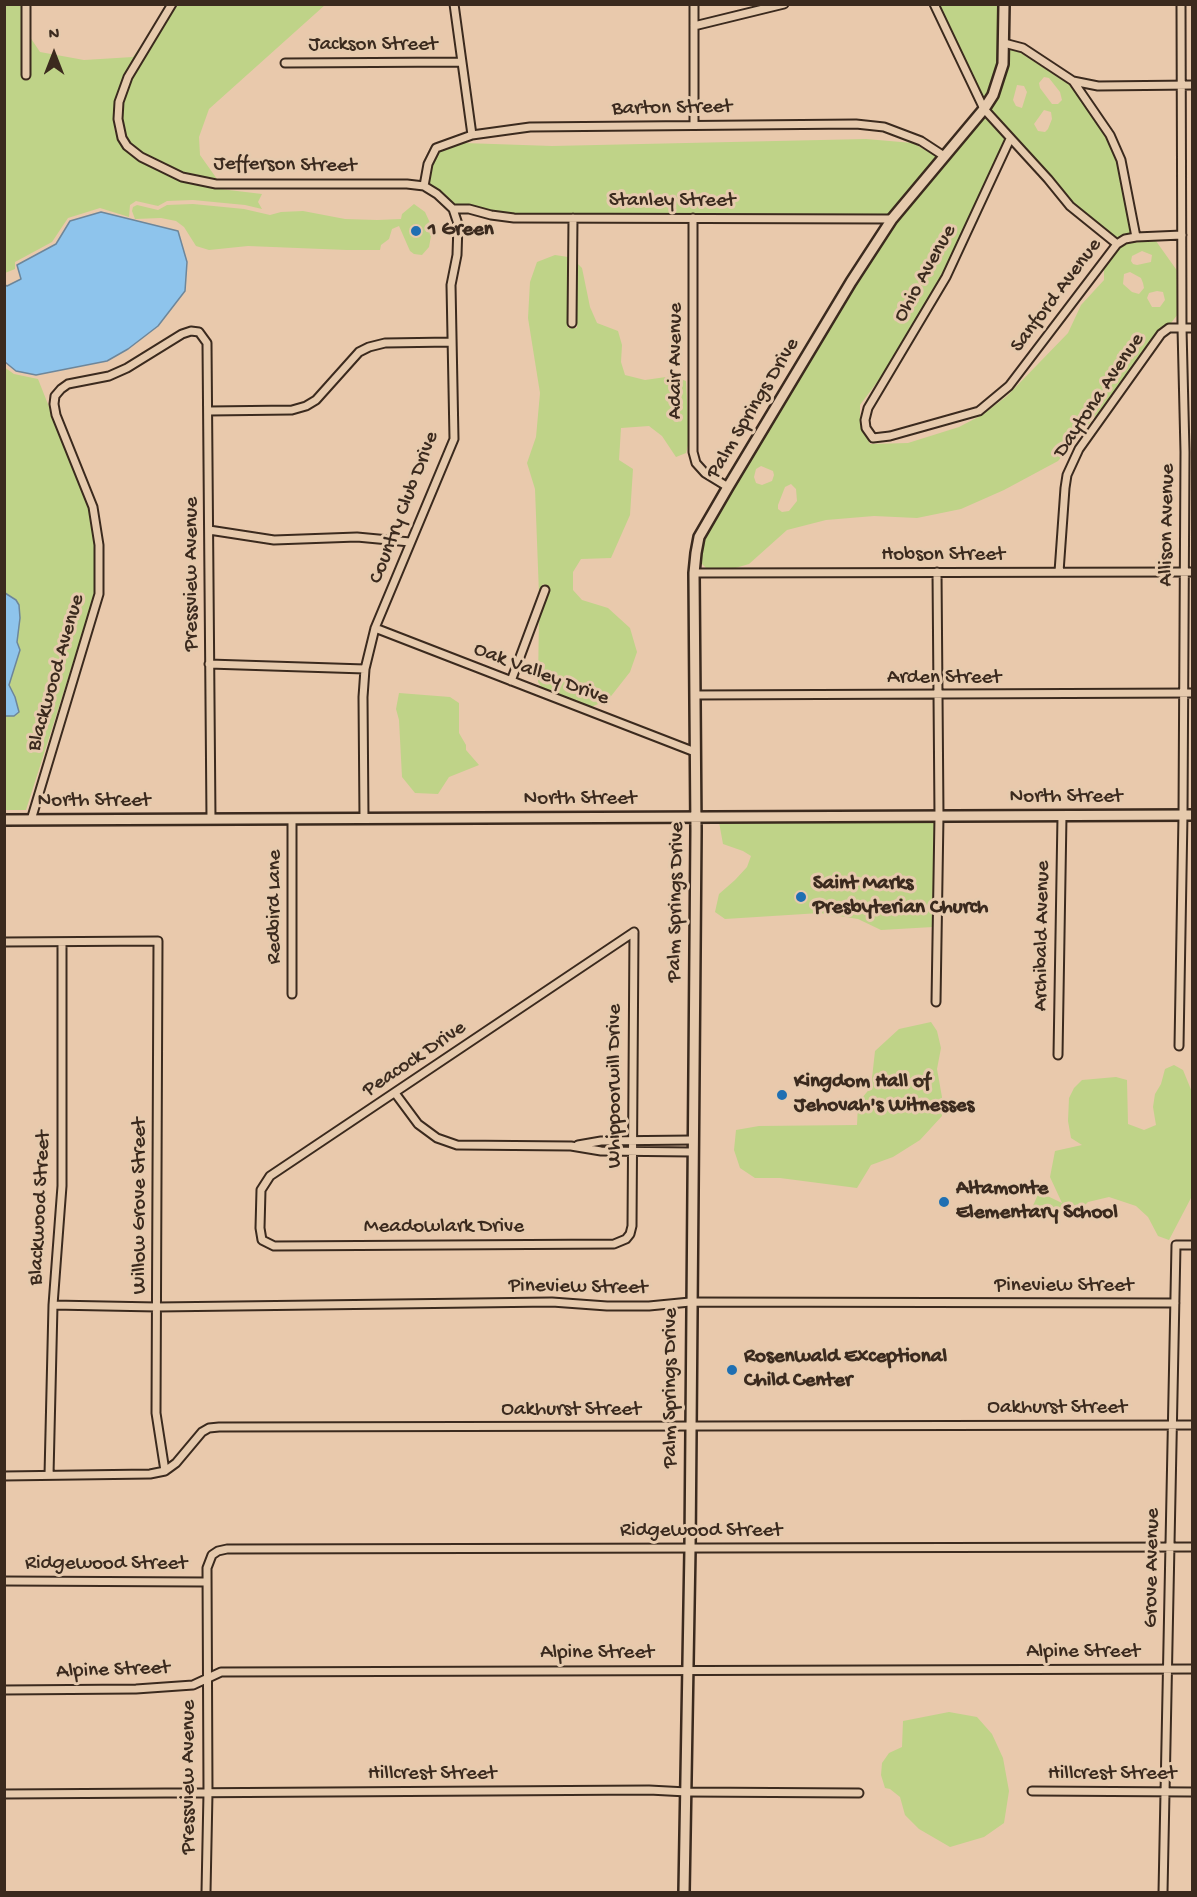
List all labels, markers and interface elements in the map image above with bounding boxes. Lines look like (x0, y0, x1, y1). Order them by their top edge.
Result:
north arrow (24, 24, 84, 84)
text: N (49, 26, 59, 45)
street label: Jackson Street (309, 33, 437, 59)
street label: Barton Street (612, 95, 732, 123)
street label: Jefferson Street (213, 152, 357, 180)
street label: Stanley Street (609, 189, 735, 215)
place label: 1 Green (428, 218, 494, 244)
street label: Ohio Avenue (889, 221, 963, 327)
marker: 1 Green (409, 224, 423, 238)
street label: Sanford Avenue (1006, 234, 1108, 358)
street label: Adair Avenue (664, 303, 690, 419)
street label: Daytona Avenue (1049, 329, 1151, 463)
street label: Palm Springs Drive (702, 334, 806, 484)
street label: Country Club Drive (364, 428, 446, 588)
street label: Allison Avenue (1154, 463, 1182, 587)
street label: Pressview Avenue (180, 497, 206, 651)
street label: Hobson Street (881, 543, 1005, 569)
street label: Blackwood Avenue (23, 592, 91, 754)
street label: Oak Valley Drive (470, 638, 612, 712)
street label: Arden Street (887, 666, 1001, 692)
street label: North Street (1010, 785, 1122, 811)
street label: North Street (524, 787, 636, 813)
street label: North Street (38, 789, 150, 815)
street label: Palm Springs Drive (663, 822, 691, 982)
street label: Redbird Lane (263, 850, 289, 964)
street label: Archibald Avenue (1029, 860, 1057, 1012)
place label: Saint Marks Presbyterian Church (813, 872, 988, 922)
marker: Saint Marks Presbyterian Church (794, 890, 808, 904)
street label: Whippoorwill Drive (603, 1004, 629, 1168)
street label: Peacock Drive (358, 1016, 472, 1104)
place label: Kingdom Hall of Jehovah's Witnesses (794, 1070, 974, 1120)
marker: Kingdom Hall of Jehovah's Witnesses (775, 1088, 789, 1102)
street label: Willow Grove Street (128, 1118, 154, 1294)
street label: Blackwood Street (24, 1130, 58, 1286)
place label: Altamonte Elementary School (956, 1177, 1118, 1227)
marker: Altamonte Elementary School (937, 1195, 951, 1209)
street label: Meadowlark Drive (364, 1215, 524, 1241)
street label: Pineview Street (508, 1274, 648, 1302)
street label: Pineview Street (995, 1274, 1133, 1300)
street label: Palm Springs Drive (659, 1308, 685, 1468)
place label: Rosenwald Exceptional Child Center (744, 1345, 947, 1395)
marker: Rosenwald Exceptional Child Center (725, 1363, 739, 1377)
street label: Oakhurst Street (987, 1396, 1127, 1422)
street label: Oakhurst Street (501, 1398, 641, 1424)
street label: Grove Avenue (1139, 1508, 1167, 1628)
street label: Ridgewood Street (620, 1519, 782, 1545)
street label: Ridgewood Street (25, 1552, 187, 1578)
street label: Alpine Street (1026, 1640, 1140, 1666)
street label: Alpine Street (540, 1641, 654, 1667)
street label: Alpine Street (56, 1656, 170, 1686)
street label: Pressview Avenue (177, 1700, 203, 1854)
street label: Hillcrest Street (368, 1762, 496, 1788)
street label: Hillcrest Street (1048, 1762, 1176, 1788)

